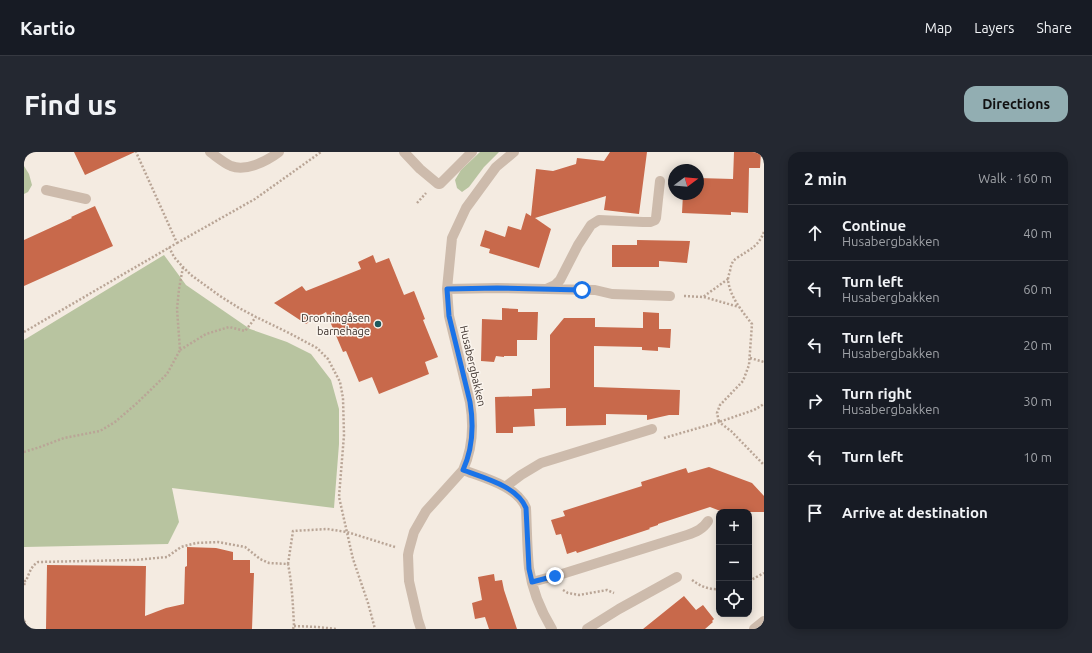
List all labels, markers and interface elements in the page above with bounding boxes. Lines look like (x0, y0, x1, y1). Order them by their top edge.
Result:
text: Kartio (20, 17, 76, 39)
text: Map (925, 20, 952, 36)
text: Layers (974, 20, 1014, 36)
text: Share (1036, 20, 1072, 36)
button: Directions (964, 86, 1068, 122)
text: Find us (24, 89, 117, 120)
north arrow (668, 164, 704, 200)
text: 2 min (804, 169, 847, 188)
text: Walk · 160 m (978, 171, 1052, 185)
text: Continue (842, 217, 906, 234)
icon: ahead (804, 222, 826, 244)
text: 40 m (1023, 226, 1052, 240)
text: Husabergbakken (842, 234, 940, 248)
text: Turn left (842, 273, 903, 290)
icon: left (804, 278, 826, 300)
route start (573, 281, 591, 299)
text: 60 m (1023, 282, 1052, 296)
text: Husabergbakken (842, 290, 940, 304)
place label: Dronningåsen barnehage (301, 312, 370, 337)
marker: Dronningåsen barnehage (373, 319, 383, 329)
street label: Husabergbakken (458, 324, 488, 408)
text: Turn left (842, 329, 903, 346)
icon: left (804, 334, 826, 356)
text: 20 m (1023, 338, 1052, 352)
text: Husabergbakken (842, 346, 940, 360)
text: Turn right (842, 385, 912, 402)
icon: right (804, 390, 826, 412)
text: 30 m (1023, 394, 1052, 408)
text: Husabergbakken (842, 402, 940, 416)
icon: left (804, 446, 826, 468)
text: Turn left (842, 448, 903, 465)
text: 10 m (1023, 450, 1052, 464)
icon: arrive (804, 502, 826, 524)
text: Arrive at destination (842, 504, 988, 521)
map controls (716, 509, 752, 617)
button: + (716, 509, 752, 545)
button: − (716, 545, 752, 581)
route end (546, 567, 564, 585)
button: locate (716, 581, 752, 617)

